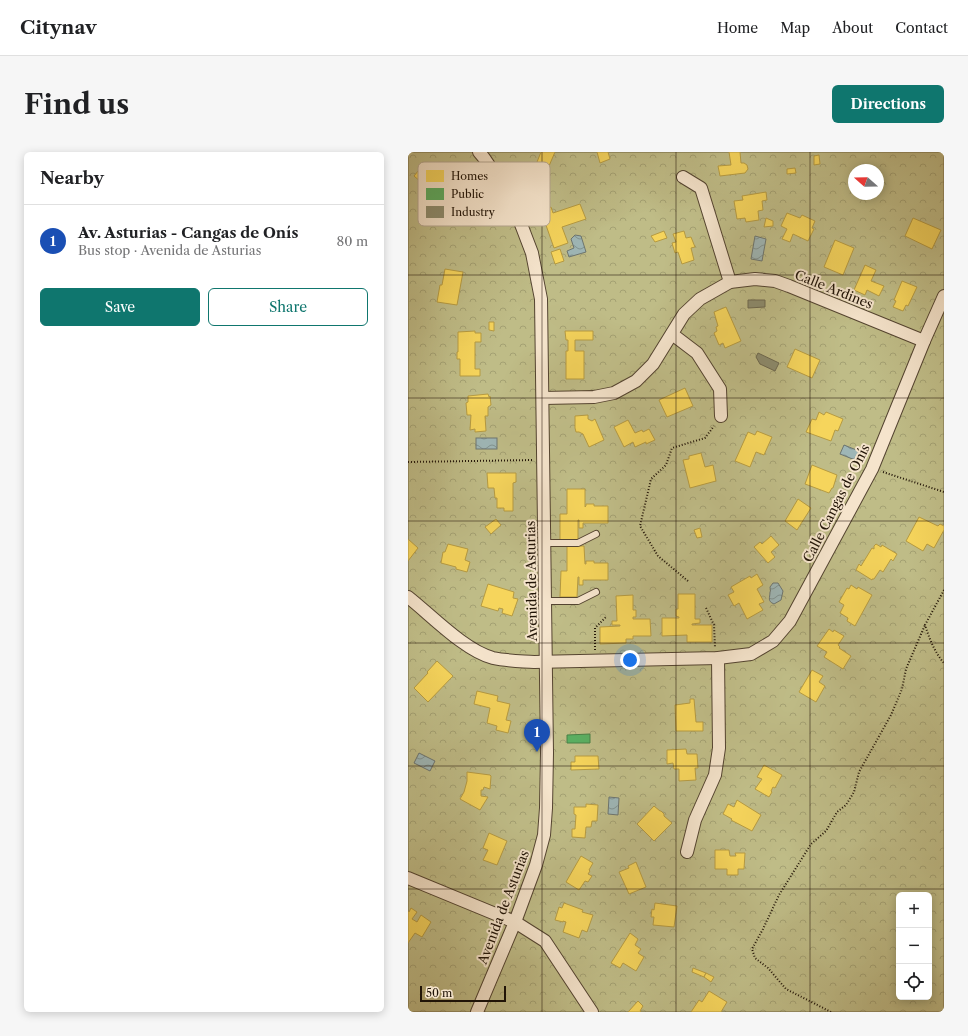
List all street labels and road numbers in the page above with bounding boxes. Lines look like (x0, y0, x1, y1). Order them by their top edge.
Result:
street label: Calle Ardines (793, 266, 876, 312)
street label: Calle Cangas de Onís (799, 441, 873, 565)
street label: Avenida de Asturias (522, 520, 540, 643)
street label: Avenida de Asturias (474, 847, 532, 967)

